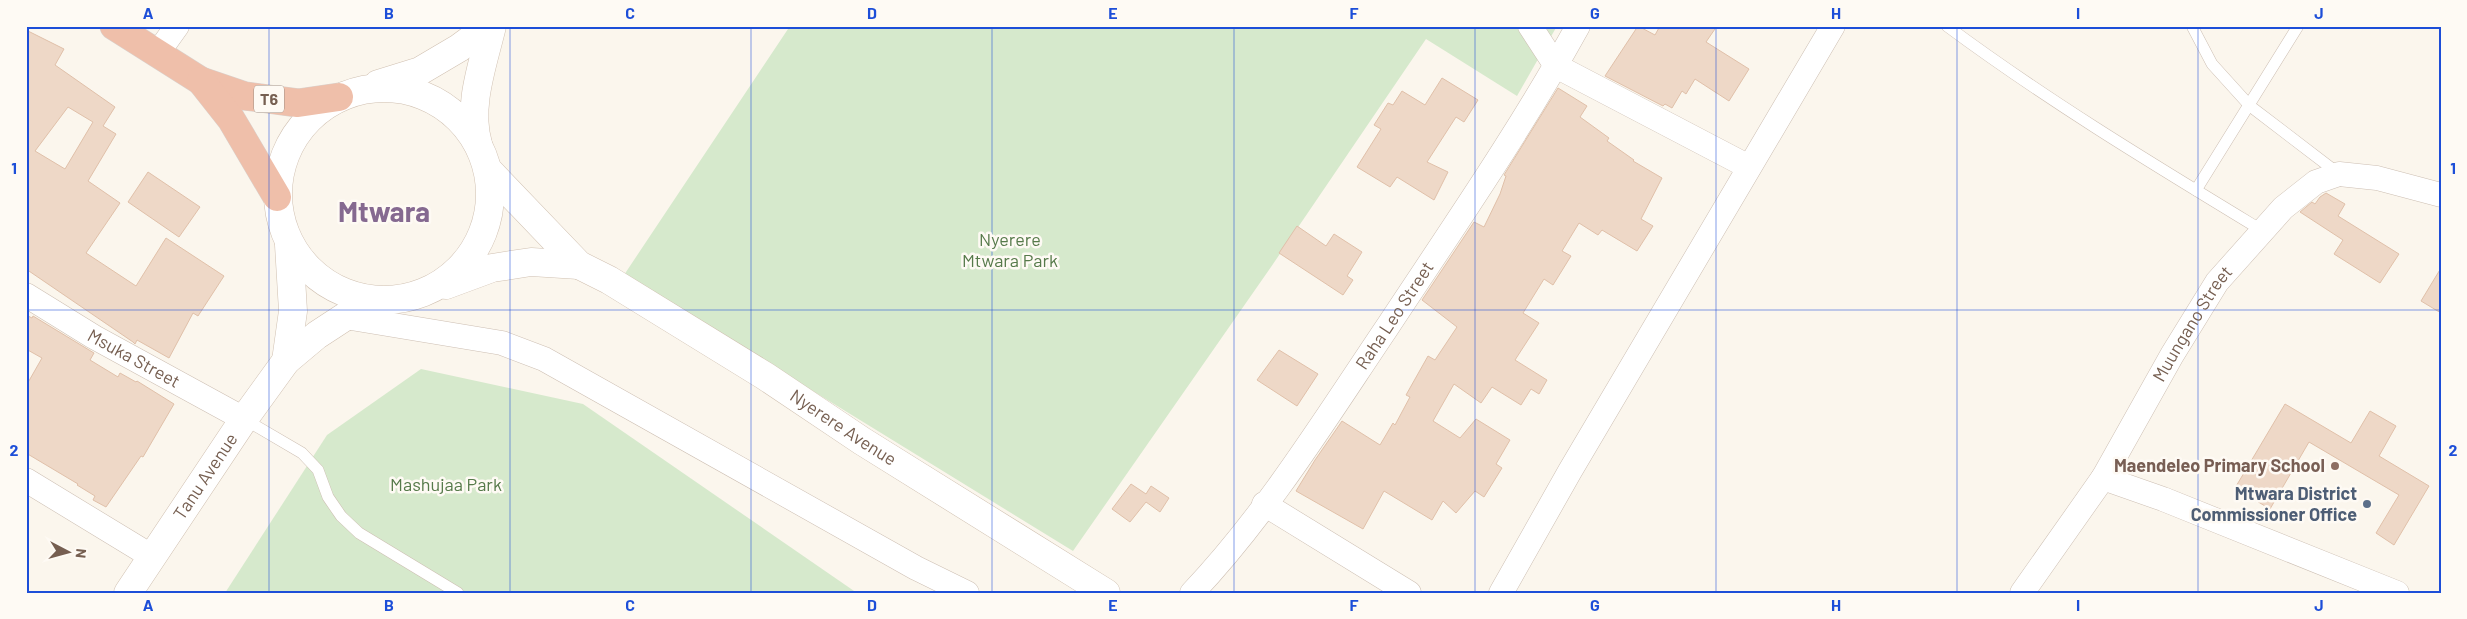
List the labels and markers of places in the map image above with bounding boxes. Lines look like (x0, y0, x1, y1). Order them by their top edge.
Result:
place label: Maendeleo Primary School (2114, 454, 2325, 476)
marker: Maendeleo Primary School (2329, 460, 2341, 472)
place label: Mtwara District Commissioner Office (2191, 482, 2357, 525)
marker: Mtwara District Commissioner Office (2361, 498, 2373, 510)

